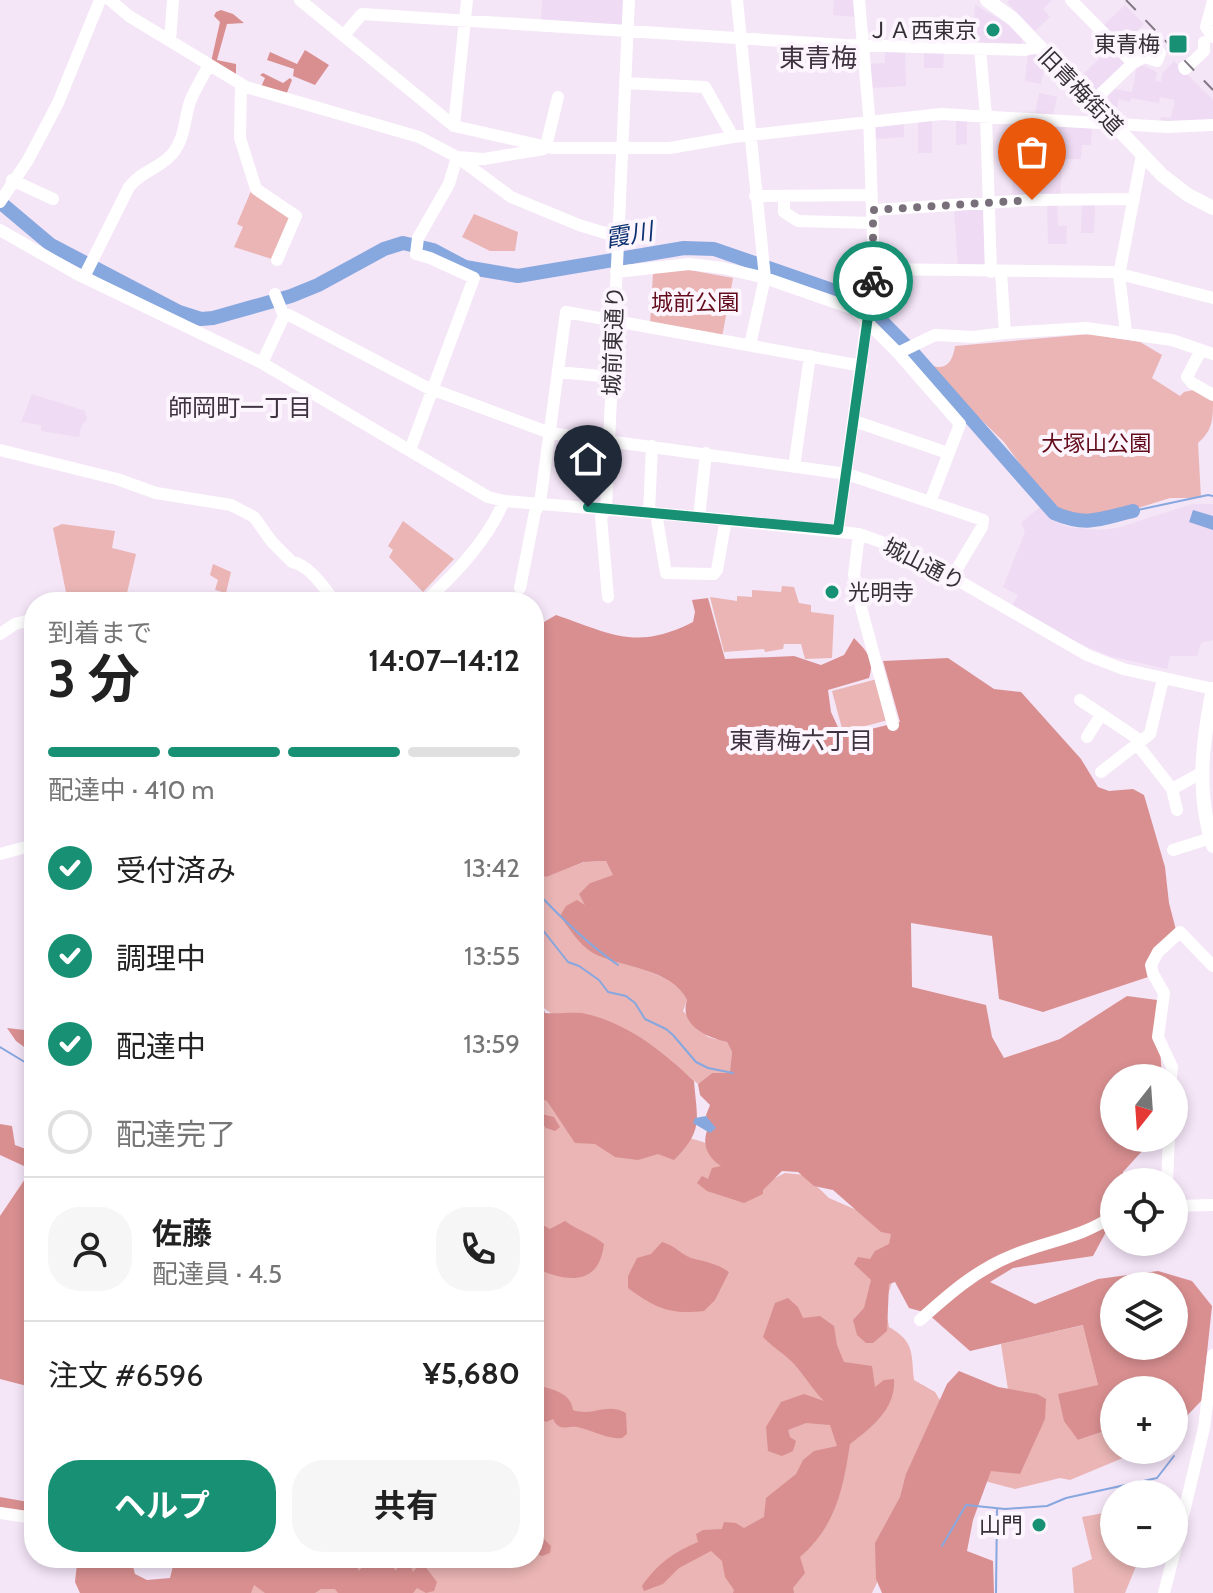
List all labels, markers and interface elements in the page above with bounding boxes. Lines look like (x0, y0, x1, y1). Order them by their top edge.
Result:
place label: ＪＡ西東京 (867, 17, 977, 44)
marker: ＪＡ西東京 (984, 21, 1002, 39)
place label: 東青梅 (1094, 31, 1160, 58)
marker: 東青梅 (1167, 33, 1189, 55)
district label: 東青梅 (779, 42, 857, 74)
street label: 旧青梅街道 (1033, 42, 1129, 140)
pin (998, 118, 1066, 200)
icon: bag (1010, 130, 1054, 174)
water label: 霞川 (603, 216, 658, 253)
courier (833, 241, 913, 321)
icon: bike (851, 259, 895, 303)
street label: 城前東通り (598, 286, 629, 396)
park label: 城前公園 (651, 289, 739, 316)
district label: 師岡町一丁目 (168, 393, 312, 422)
pin (554, 425, 622, 507)
park label: 大塚山公園 (1041, 430, 1151, 457)
icon: home (566, 437, 610, 481)
street label: 城山通り (878, 532, 969, 596)
place label: 光明寺 (848, 579, 914, 606)
marker: 光明寺 (823, 583, 841, 601)
text: 到着まで (48, 617, 152, 649)
text: 14:07–14:12 (368, 642, 520, 679)
text: 3 分 (48, 647, 140, 710)
district label: 東青梅六丁目 (729, 726, 873, 755)
text: 配達中 · 410 m (48, 774, 214, 806)
icon: check (48, 846, 92, 890)
text: 受付済み (116, 852, 236, 889)
text: 13:42 (463, 852, 520, 884)
icon: check (48, 934, 92, 978)
text: 調理中 (116, 940, 206, 977)
text: 13:55 (464, 940, 520, 972)
icon: check (48, 1022, 92, 1066)
text: 配達中 (116, 1028, 206, 1065)
text: 13:59 (463, 1028, 520, 1060)
north arrow (1100, 1064, 1188, 1152)
map controls (1100, 1064, 1188, 1568)
text: 配達完了 (116, 1116, 236, 1153)
button: locate (1100, 1168, 1188, 1256)
button: person (48, 1207, 132, 1291)
button: phone (436, 1207, 520, 1291)
text: 佐藤 (152, 1215, 212, 1252)
text: 配達員 · 4.5 (152, 1258, 282, 1290)
button: layers (1100, 1272, 1188, 1360)
text: ¥5,680 (423, 1355, 520, 1392)
text: 注文 #6596 (48, 1357, 203, 1394)
button: + (1100, 1376, 1188, 1464)
button: ヘルプ (48, 1460, 276, 1552)
button: 共有 (292, 1460, 520, 1552)
button: − (1100, 1480, 1188, 1568)
place label: 山門 (979, 1512, 1023, 1539)
marker: 山門 (1030, 1516, 1048, 1534)

